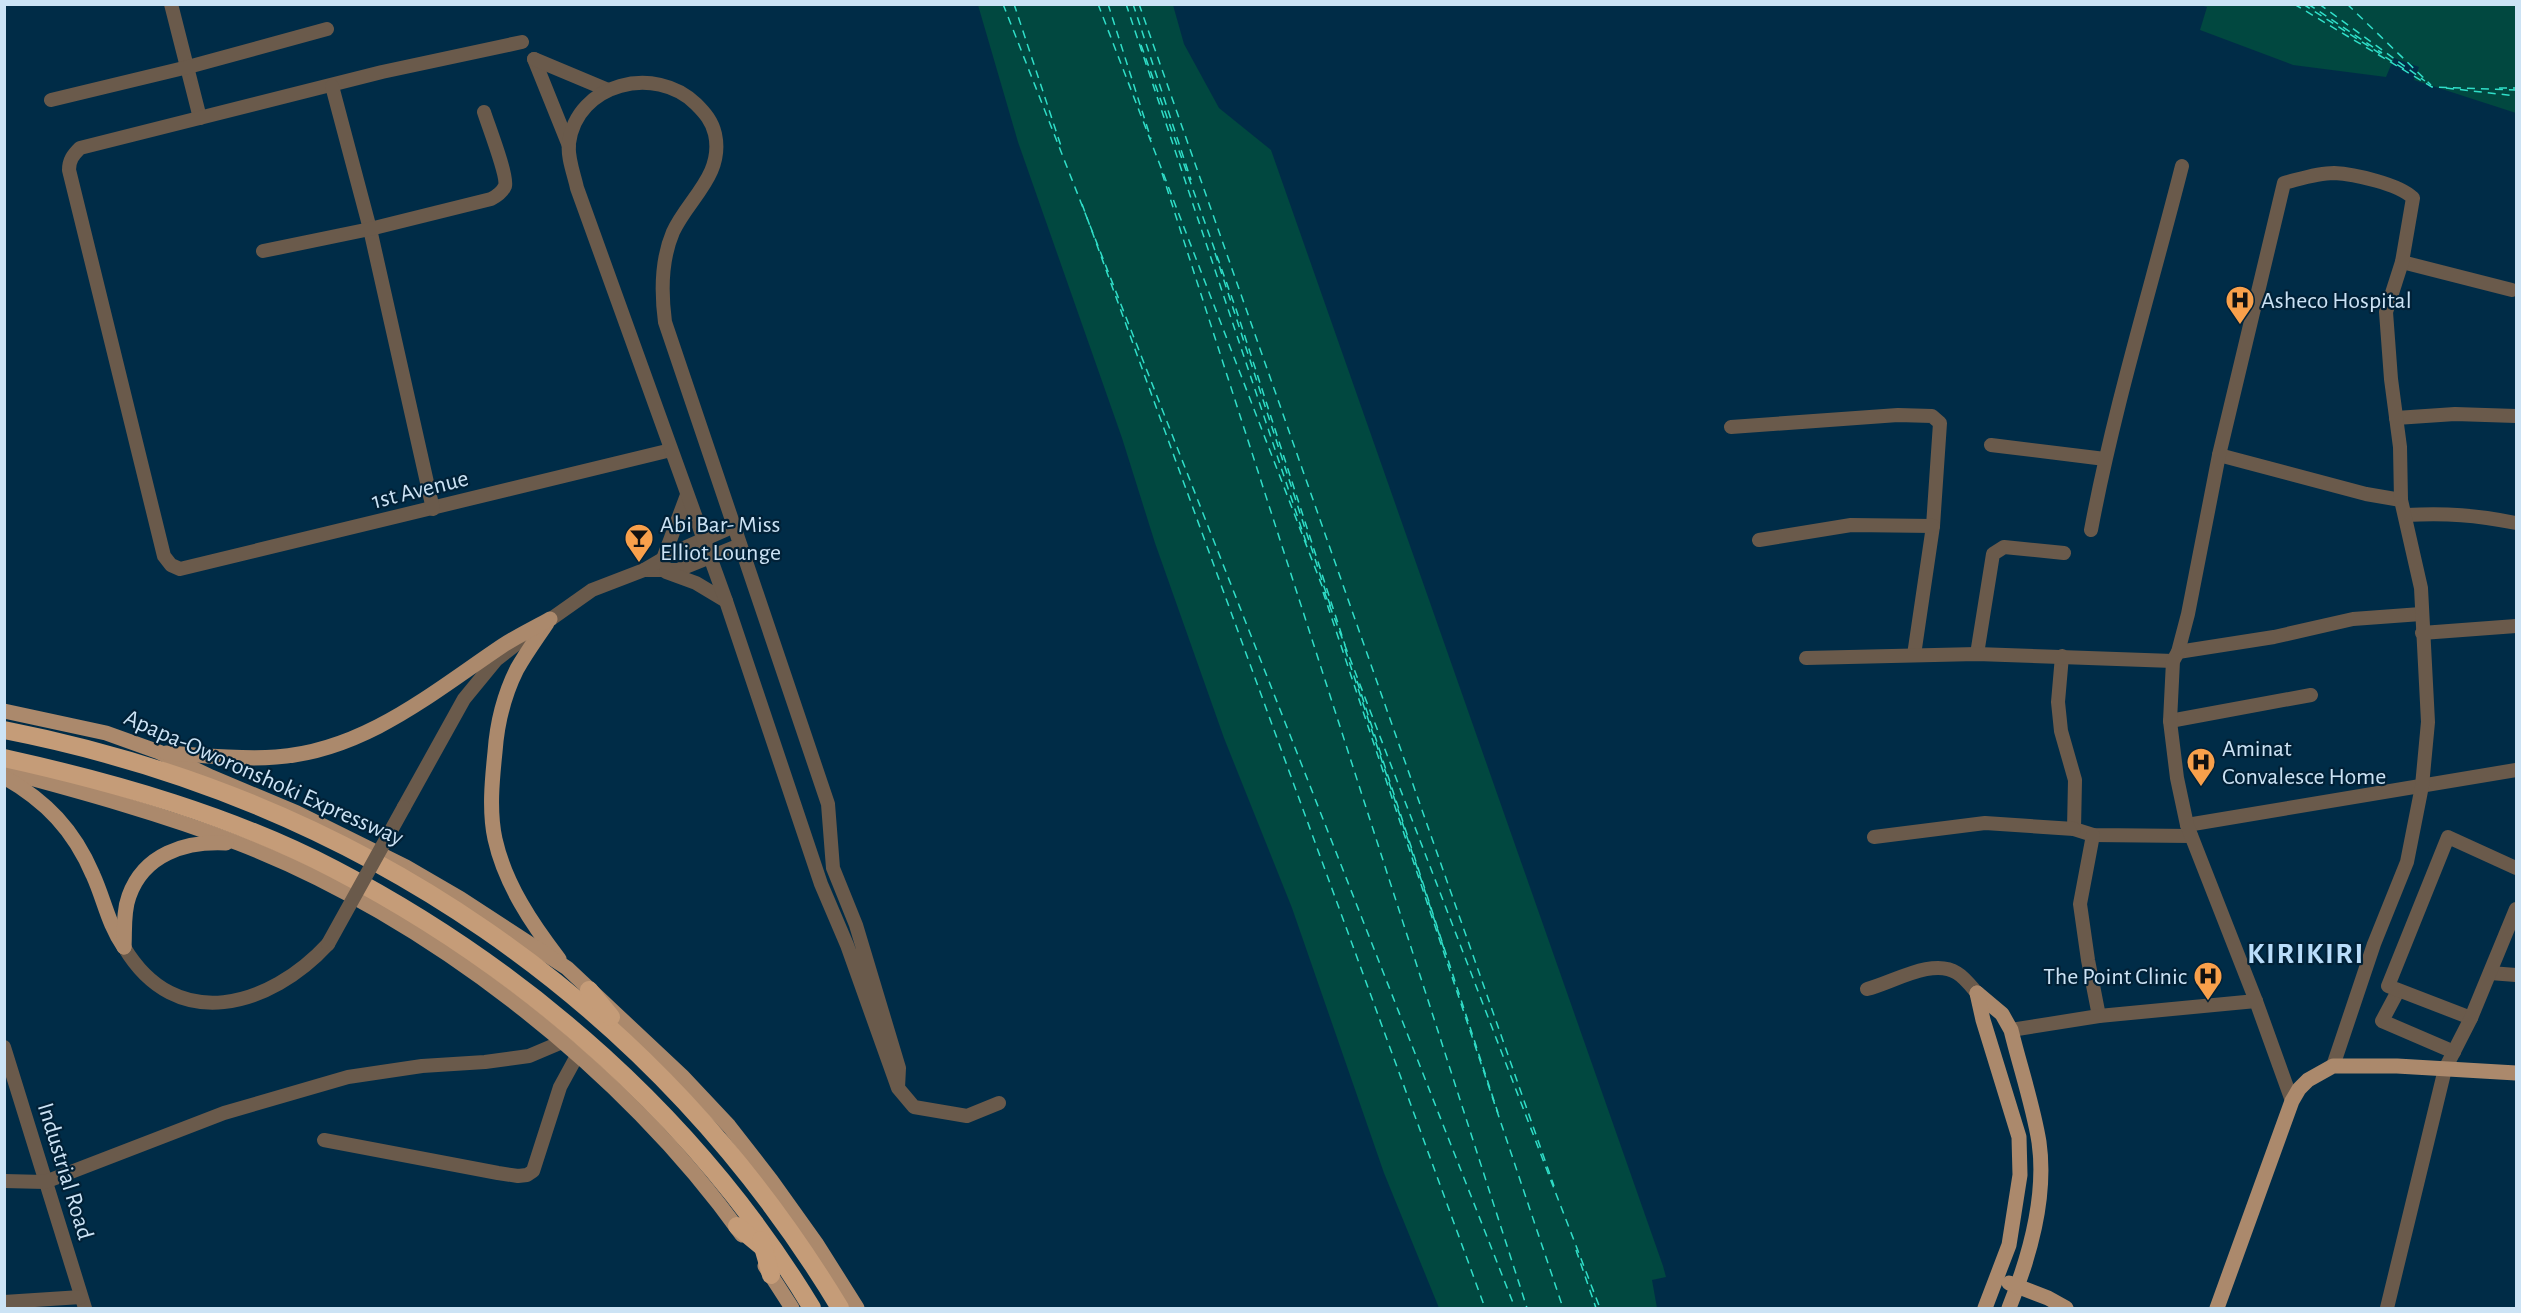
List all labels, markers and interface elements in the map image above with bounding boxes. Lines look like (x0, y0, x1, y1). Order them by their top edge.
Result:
hospital icon: Asheco Hospital (2224, 284, 2256, 326)
place label: Asheco Hospital (2261, 289, 2412, 313)
street label: 1st Avenue (369, 466, 471, 514)
place label: Abi Bar- Miss Elliot Lounge (660, 513, 781, 565)
bar icon: Abi Bar- Miss Elliot Lounge (623, 522, 655, 564)
street label: Apapa-Oworonshoki Expressway (120, 705, 407, 850)
place label: Aminat Convalesce Home (2222, 737, 2386, 789)
hospital icon: Aminat Convalesce Home (2185, 746, 2217, 788)
district label: KIRIKIRI (2247, 939, 2365, 969)
hospital icon: The Point Clinic (2192, 960, 2224, 1002)
place label: The Point Clinic (2043, 965, 2187, 989)
street label: Industrial Road (33, 1100, 97, 1243)

